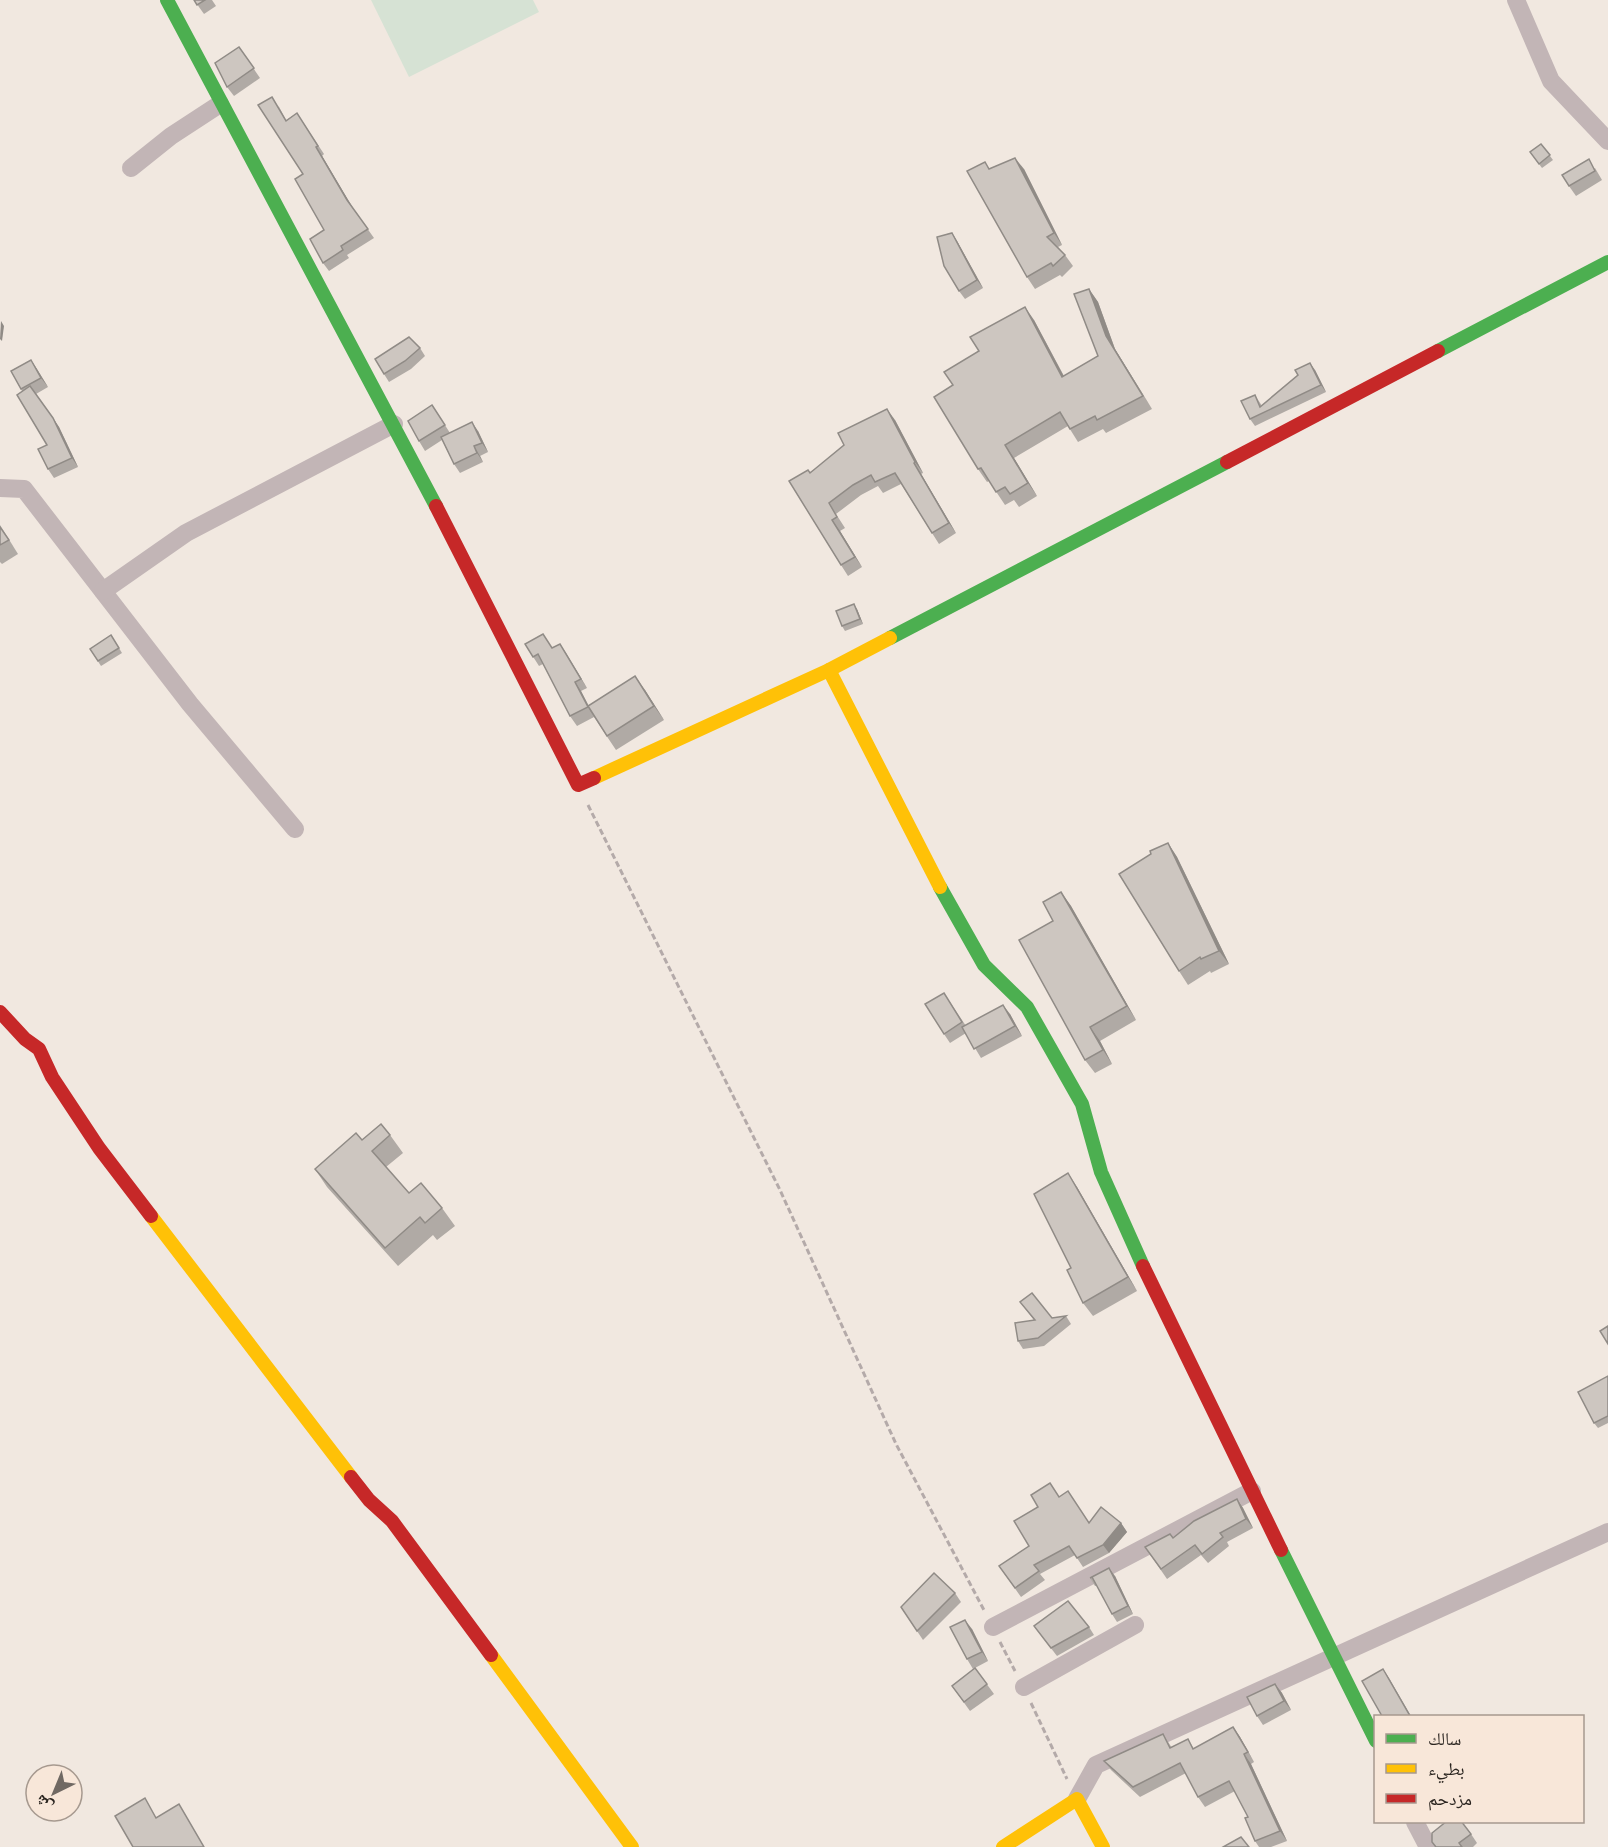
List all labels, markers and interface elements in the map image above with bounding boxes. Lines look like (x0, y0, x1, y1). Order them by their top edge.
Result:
legend (1374, 1715, 1584, 1823)
text: سالك (1428, 1731, 1461, 1749)
text: بطيء (1428, 1761, 1465, 1784)
north arrow (24, 1763, 84, 1823)
text: ش (33, 1791, 57, 1815)
text: مزدحم (1428, 1791, 1472, 1811)

